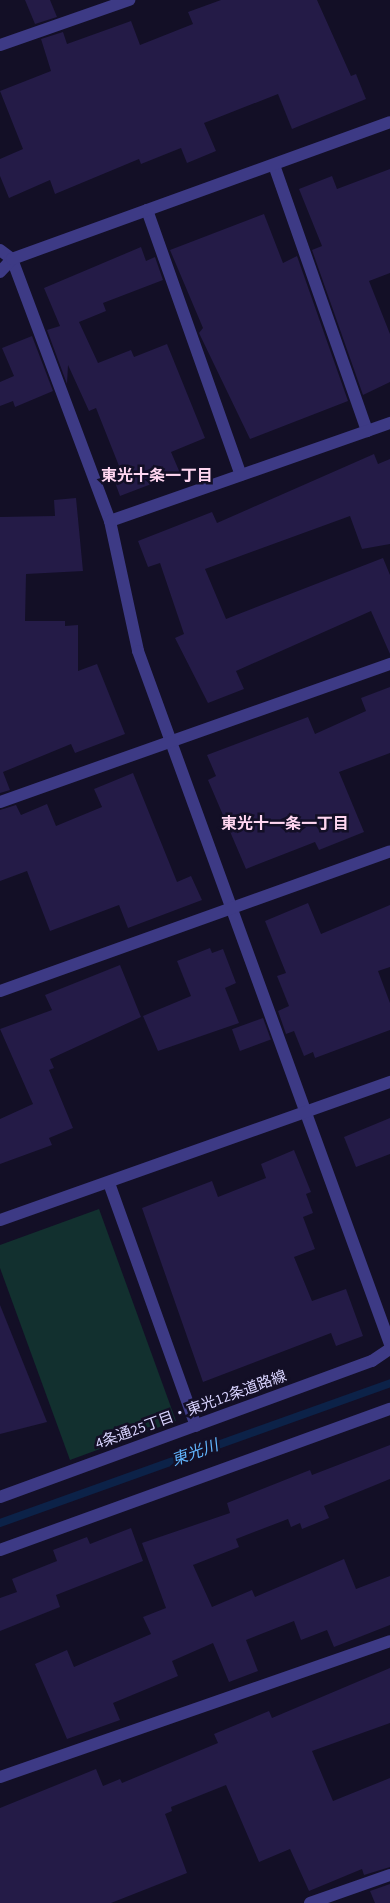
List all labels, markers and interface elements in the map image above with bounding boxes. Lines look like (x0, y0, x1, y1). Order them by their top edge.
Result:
district label: 東光十条一丁目 (101, 466, 213, 486)
district label: 東光十一条一丁目 (221, 814, 349, 834)
street label: 4条通25丁目・東光12条道路線 (93, 1367, 289, 1453)
water label: 東光川 (169, 1436, 221, 1470)

